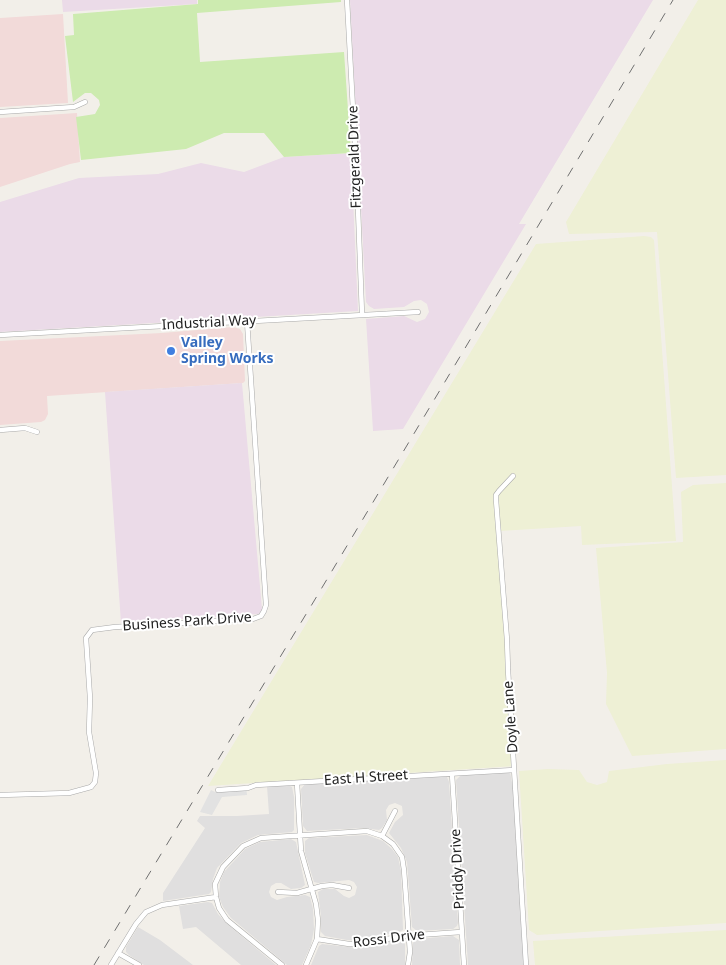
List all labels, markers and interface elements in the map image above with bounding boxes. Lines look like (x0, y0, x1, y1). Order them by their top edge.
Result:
street label: Fitzgerald Drive (345, 105, 365, 209)
street label: Industrial Way (161, 312, 257, 334)
place label: Valley Spring Works (181, 335, 274, 368)
marker: Valley Spring Works (165, 345, 177, 357)
street label: Business Park Drive (122, 609, 252, 635)
street label: Doyle Lane (500, 680, 522, 754)
street label: East H Street (323, 767, 409, 789)
street label: Priddy Drive (448, 828, 468, 910)
street label: Rossi Drive (352, 926, 426, 952)

